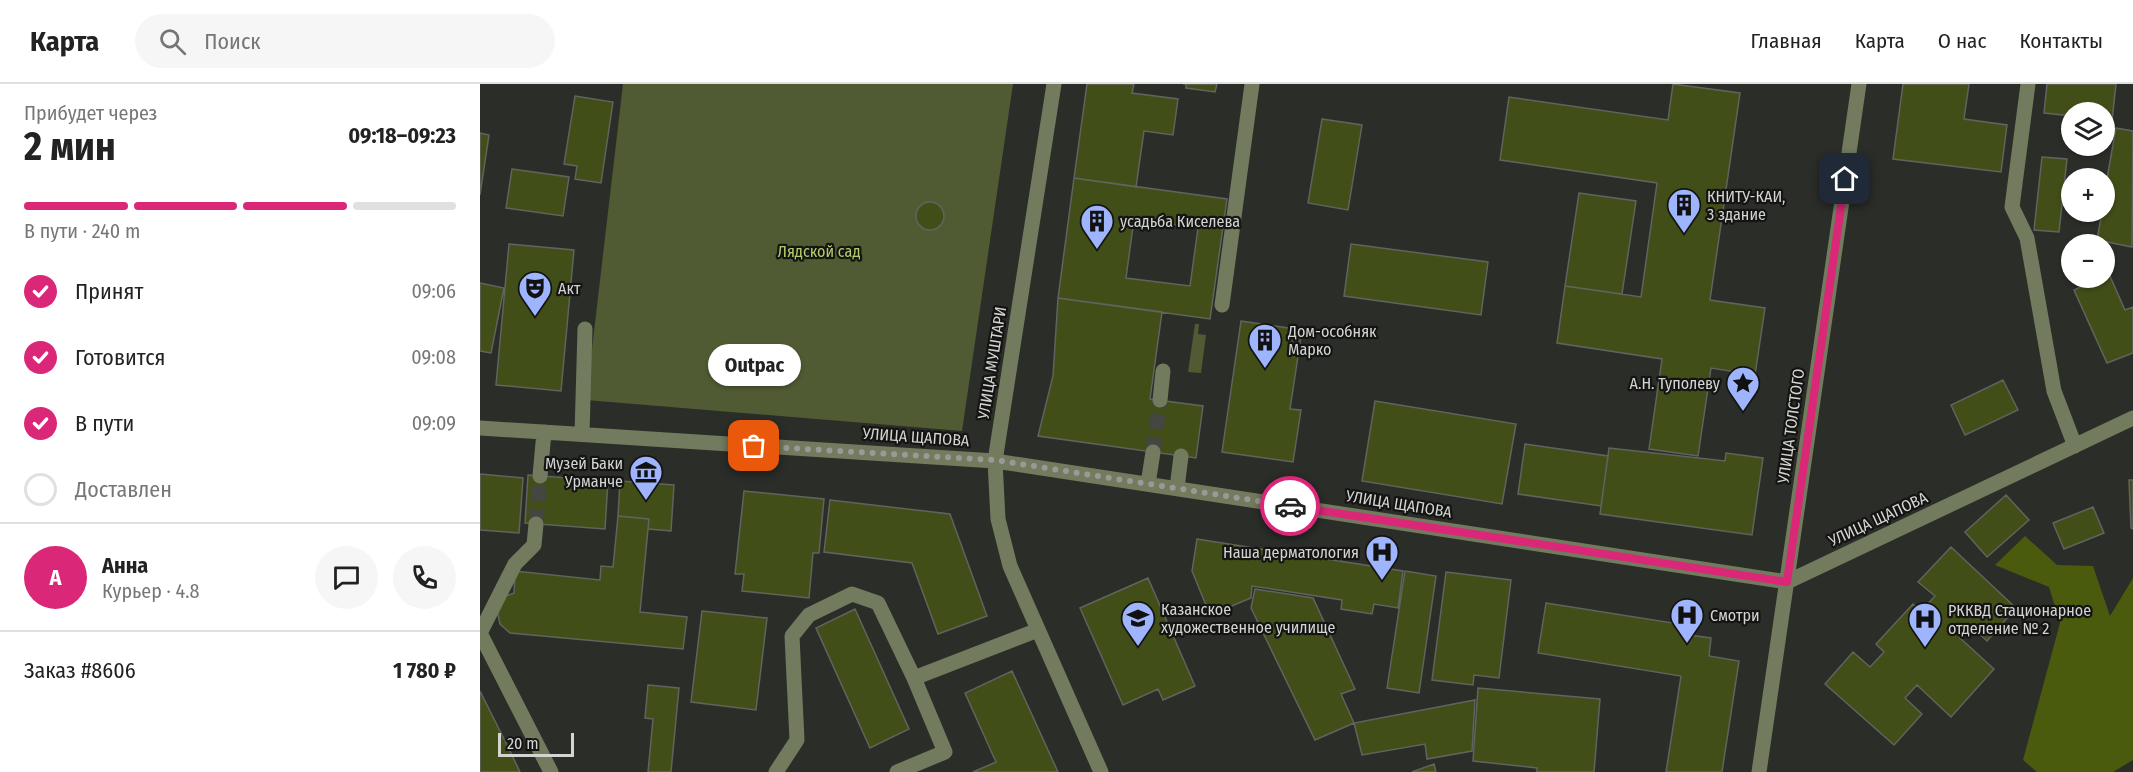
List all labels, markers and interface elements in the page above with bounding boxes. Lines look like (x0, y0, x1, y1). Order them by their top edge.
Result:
search box (135, 14, 555, 68)
text: Карта (30, 25, 99, 58)
icon: search (156, 25, 189, 58)
text: Поиск (204, 28, 261, 55)
text: Главная (1751, 28, 1822, 54)
text: Карта (1855, 28, 1905, 54)
text: О нас (1938, 28, 1986, 54)
text: Контакты (2019, 28, 2103, 54)
text: Прибудет через (24, 101, 157, 125)
map controls (2061, 102, 2115, 288)
button: layers (2061, 102, 2115, 156)
text: 09:18–09:23 (348, 122, 456, 149)
text: 2 мин (24, 124, 116, 170)
pin (1819, 153, 1870, 204)
icon: home (1828, 162, 1861, 195)
button: + (2061, 168, 2115, 222)
building icon: КНИТУ-КАИ, 3 здание (1666, 187, 1702, 234)
place label: КНИТУ-КАИ, 3 здание (1707, 187, 1785, 224)
building icon: усадьба Киселева (1079, 203, 1115, 250)
place label: усадьба Киселева (1120, 212, 1240, 231)
text: В пути · 240 m (24, 219, 140, 243)
button: − (2061, 234, 2115, 288)
park label: Лядской сад (778, 242, 860, 261)
theatre icon: Акт (517, 270, 553, 317)
icon: check (24, 275, 57, 308)
text: Принят (75, 278, 143, 305)
text: 09:06 (411, 279, 456, 303)
place label: Акт (558, 279, 581, 298)
street label: УЛИЦА МУШТАРИ (974, 305, 1010, 422)
building icon: Дом-особняк Марко (1247, 322, 1283, 369)
place label: Дом-особняк Марко (1287, 322, 1377, 359)
icon: check (24, 341, 57, 374)
text: Готовится (75, 344, 166, 371)
callout: Outpac (708, 344, 800, 386)
text: 09:08 (411, 345, 456, 369)
text: Outpac (725, 353, 784, 377)
place icon: А.Н. Туполеву (1725, 365, 1761, 412)
street label: УЛИЦА ТОЛСТОГО (1773, 367, 1808, 486)
place label: А.Н. Туполеву (1630, 374, 1721, 393)
icon: check (24, 407, 57, 440)
text: В пути (75, 410, 134, 437)
text: 09:09 (412, 411, 456, 435)
pin (728, 420, 779, 471)
street label: УЛИЦА ЩАПОВА (861, 424, 971, 450)
icon: bag (737, 429, 770, 462)
place label: Музей Баки Урманче (545, 454, 623, 491)
museum icon: Музей Баки Урманче (628, 454, 664, 501)
text: Доставлен (75, 476, 172, 503)
courier (1260, 476, 1320, 536)
street label: УЛИЦА ЩАПОВА (1344, 486, 1454, 522)
street label: УЛИЦА ЩАПОВА (1825, 488, 1931, 551)
icon: car (1274, 490, 1307, 523)
hospital icon: Наша дерматология (1364, 534, 1400, 581)
place label: Наша дерматология (1223, 543, 1359, 562)
button: chat (315, 546, 378, 609)
button: phone (393, 546, 456, 609)
text: Анна (102, 552, 148, 579)
text: А (50, 564, 61, 591)
text: Курьер · 4.8 (102, 579, 199, 603)
hospital icon: Смотри (1669, 597, 1705, 644)
school or university icon: Казанское художественное училище (1120, 600, 1156, 647)
place label: Казанское художественное училище (1161, 600, 1335, 637)
hospital icon: РККВД Стационарное отделение № 2 (1907, 601, 1943, 648)
place label: РККВД Стационарное отделение № 2 (1948, 601, 2091, 638)
place label: Смотри (1710, 606, 1760, 625)
text: Заказ #8606 (24, 657, 136, 684)
text: 1 780 ₽ (393, 657, 456, 684)
scale bar (498, 730, 574, 758)
text: 20 m (507, 734, 538, 753)

